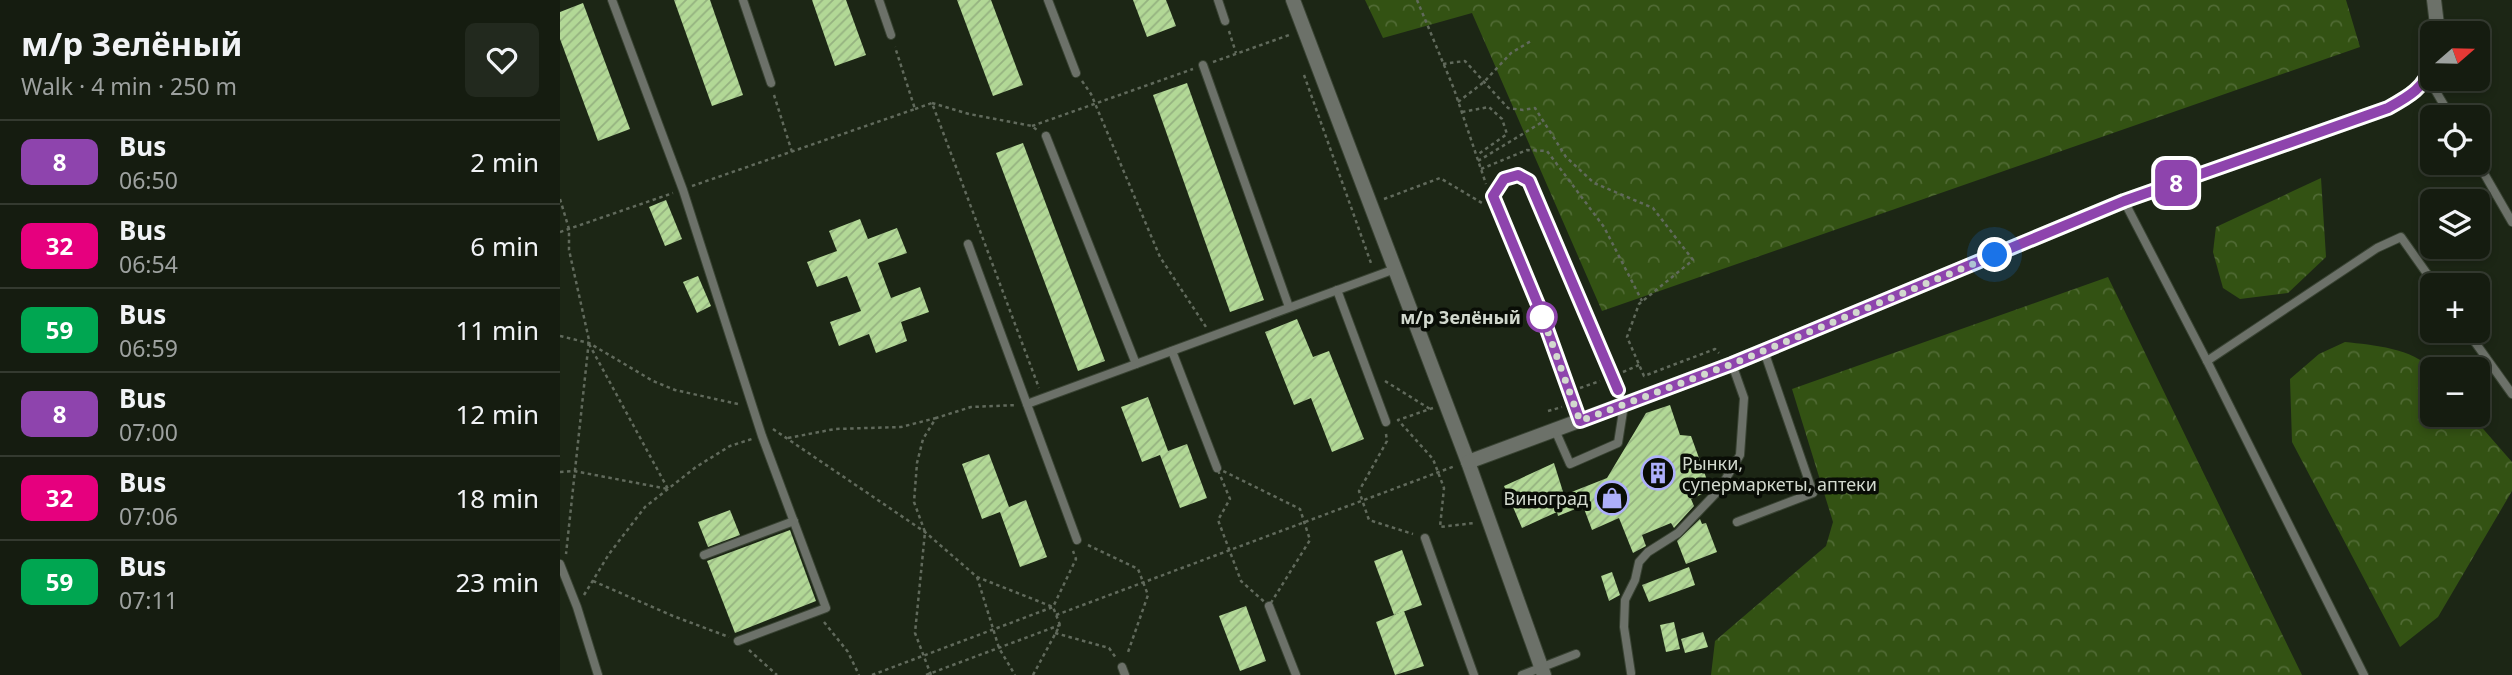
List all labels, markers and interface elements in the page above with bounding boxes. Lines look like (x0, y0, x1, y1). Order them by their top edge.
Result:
text: м/р Зелёный (21, 21, 243, 66)
north arrow (2420, 21, 2490, 91)
map controls (2420, 21, 2490, 427)
button: heart (465, 23, 539, 97)
text: Walk · 4 min · 250 m (21, 70, 237, 102)
button: locate (2420, 105, 2490, 175)
text: Bus (119, 128, 166, 164)
text: 2 min (470, 144, 539, 180)
text: 8 (53, 145, 66, 178)
line badge: 8 (2153, 160, 2199, 206)
text: 06:50 (119, 164, 178, 196)
text: 8 (2169, 166, 2183, 199)
button: layers (2420, 189, 2490, 259)
text: Bus (119, 212, 166, 248)
text: 6 min (470, 228, 539, 264)
text: 32 (46, 229, 73, 262)
your location (1977, 237, 2012, 272)
text: 06:54 (119, 248, 178, 280)
button: + (2420, 273, 2490, 343)
text: Bus (119, 296, 166, 332)
marker: м/р Зелёный (1527, 302, 1557, 332)
place label: м/р Зелёный (1400, 305, 1521, 329)
text: 11 min (455, 312, 539, 348)
text: 59 (46, 313, 73, 346)
text: 06:59 (119, 332, 178, 364)
button: − (2420, 357, 2490, 427)
text: Bus (119, 380, 166, 416)
text: 12 min (455, 396, 539, 432)
text: 8 (53, 397, 66, 430)
text: 07:00 (119, 416, 178, 448)
place label: Рынки, супермаркеты, аптеки (1682, 451, 1877, 496)
building icon: Рынки, супермаркеты, аптеки (1639, 454, 1677, 492)
text: Bus (119, 464, 166, 500)
shop icon: Виноград (1593, 479, 1631, 517)
text: 18 min (455, 480, 539, 516)
text: 32 (46, 481, 73, 514)
place label: Виноград (1504, 486, 1588, 510)
text: 07:06 (119, 500, 178, 532)
text: Bus (119, 548, 166, 584)
text: 23 min (455, 564, 539, 600)
text: 59 (46, 565, 73, 598)
text: 07:11 (119, 584, 178, 616)

